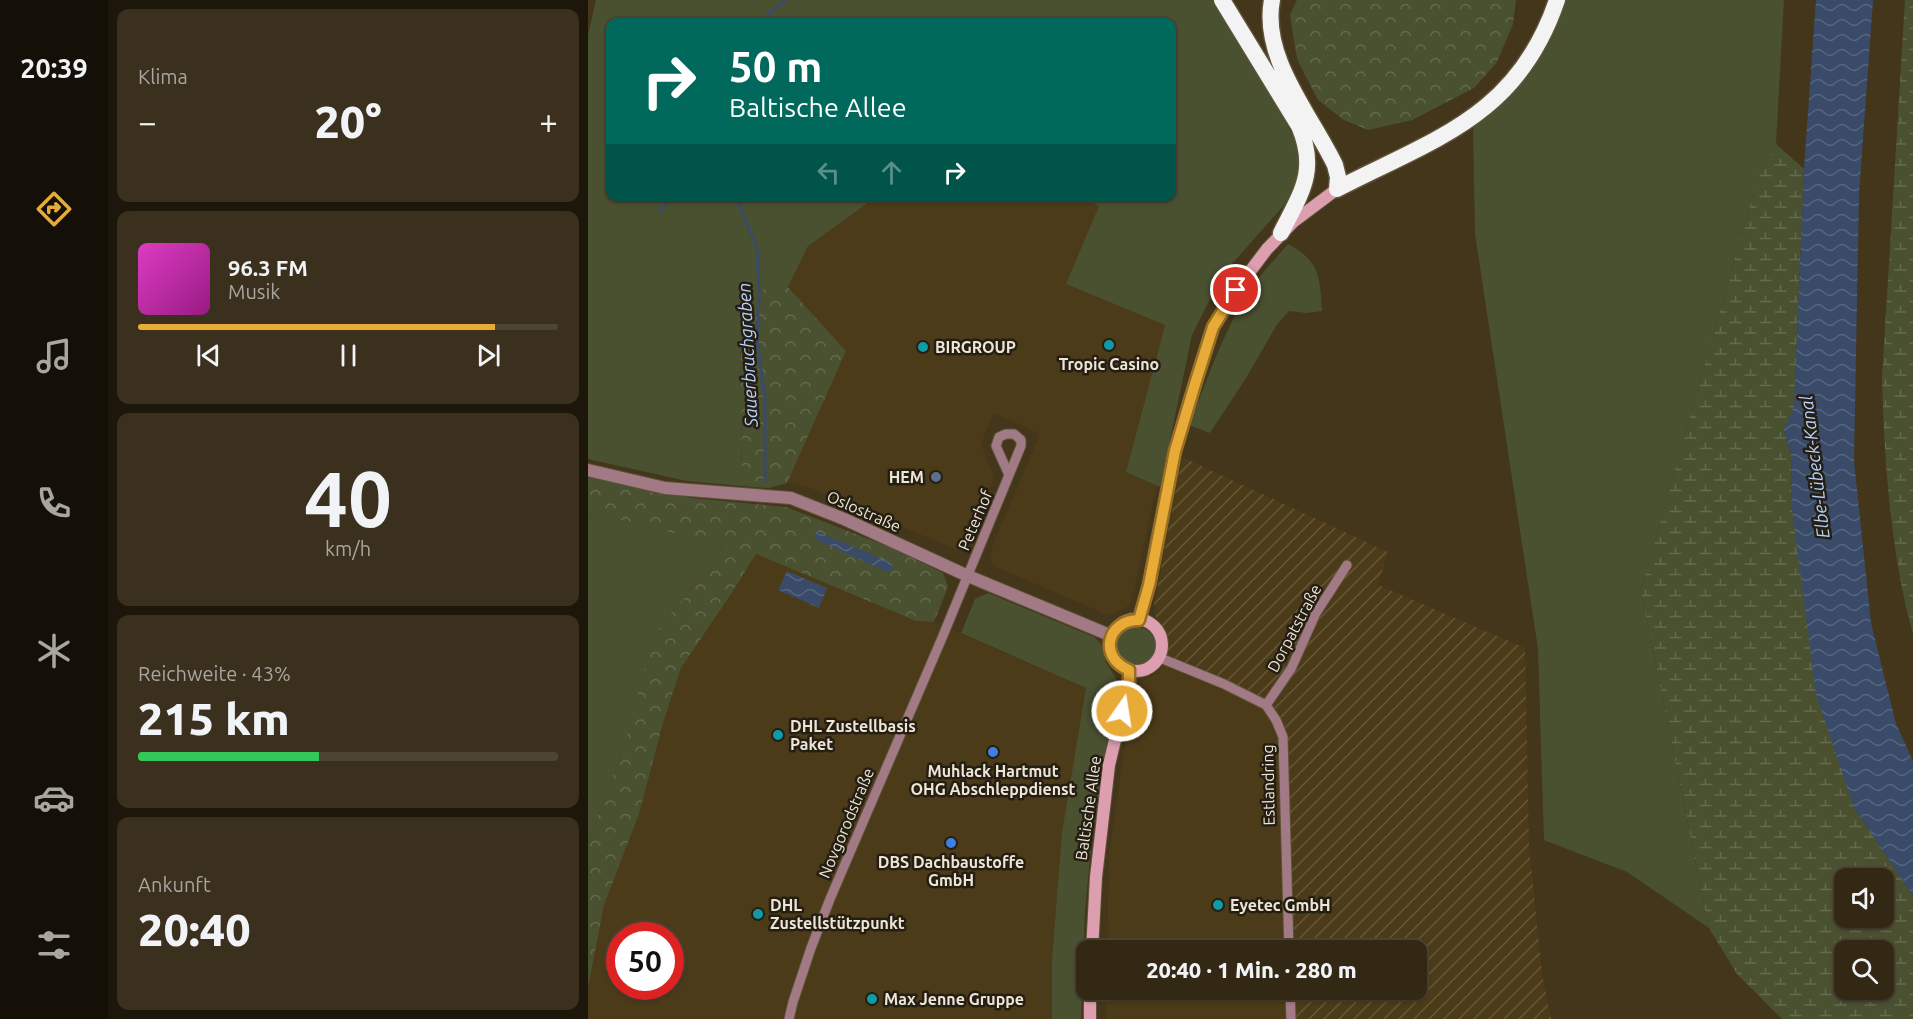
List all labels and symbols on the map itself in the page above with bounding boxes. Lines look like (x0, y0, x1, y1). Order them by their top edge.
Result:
pin (1210, 264, 1261, 315)
water label: Sauerbruchgraben (733, 282, 761, 429)
place label: BIRGROUP (935, 338, 1016, 356)
marker: Tropic Casino (1102, 338, 1116, 352)
marker: BIRGROUP (916, 340, 930, 354)
place label: Tropic Casino (1059, 355, 1159, 373)
water label: Elbe-Lübeck-Kanal (1795, 394, 1833, 540)
place label: HEM (889, 468, 924, 486)
marker: HEM (929, 470, 943, 484)
street label: Peterhof (954, 486, 996, 553)
street label: Oslostraße (824, 487, 904, 535)
street label: Dorpatstraße (1263, 581, 1325, 675)
position arrow (1090, 679, 1154, 743)
place label: DHL Zustellbasis Paket (790, 717, 916, 753)
marker: DHL Zustellbasis Paket (771, 728, 785, 742)
street label: Estlandring (1258, 744, 1278, 826)
marker: Muhlack Hartmut OHG Abschleppdienst (986, 745, 1000, 759)
street label: Baltische Allee (1072, 755, 1104, 861)
place label: Muhlack Hartmut OHG Abschleppdienst (911, 762, 1076, 798)
street label: Novgorodstraße (815, 765, 877, 881)
marker: DBS Dachbaustoffe GmbH (944, 836, 958, 850)
place label: DBS Dachbaustoffe GmbH (878, 853, 1024, 889)
place label: DHL Zustellstützpunkt (770, 896, 905, 932)
place label: Eyetec GmbH (1230, 896, 1331, 914)
marker: Eyetec GmbH (1211, 898, 1225, 912)
marker: DHL Zustellstützpunkt (751, 907, 765, 921)
speed limit sign: 50 (606, 922, 684, 1000)
place label: Max Jenne Gruppe (884, 990, 1024, 1008)
marker: Max Jenne Gruppe (865, 992, 879, 1006)

